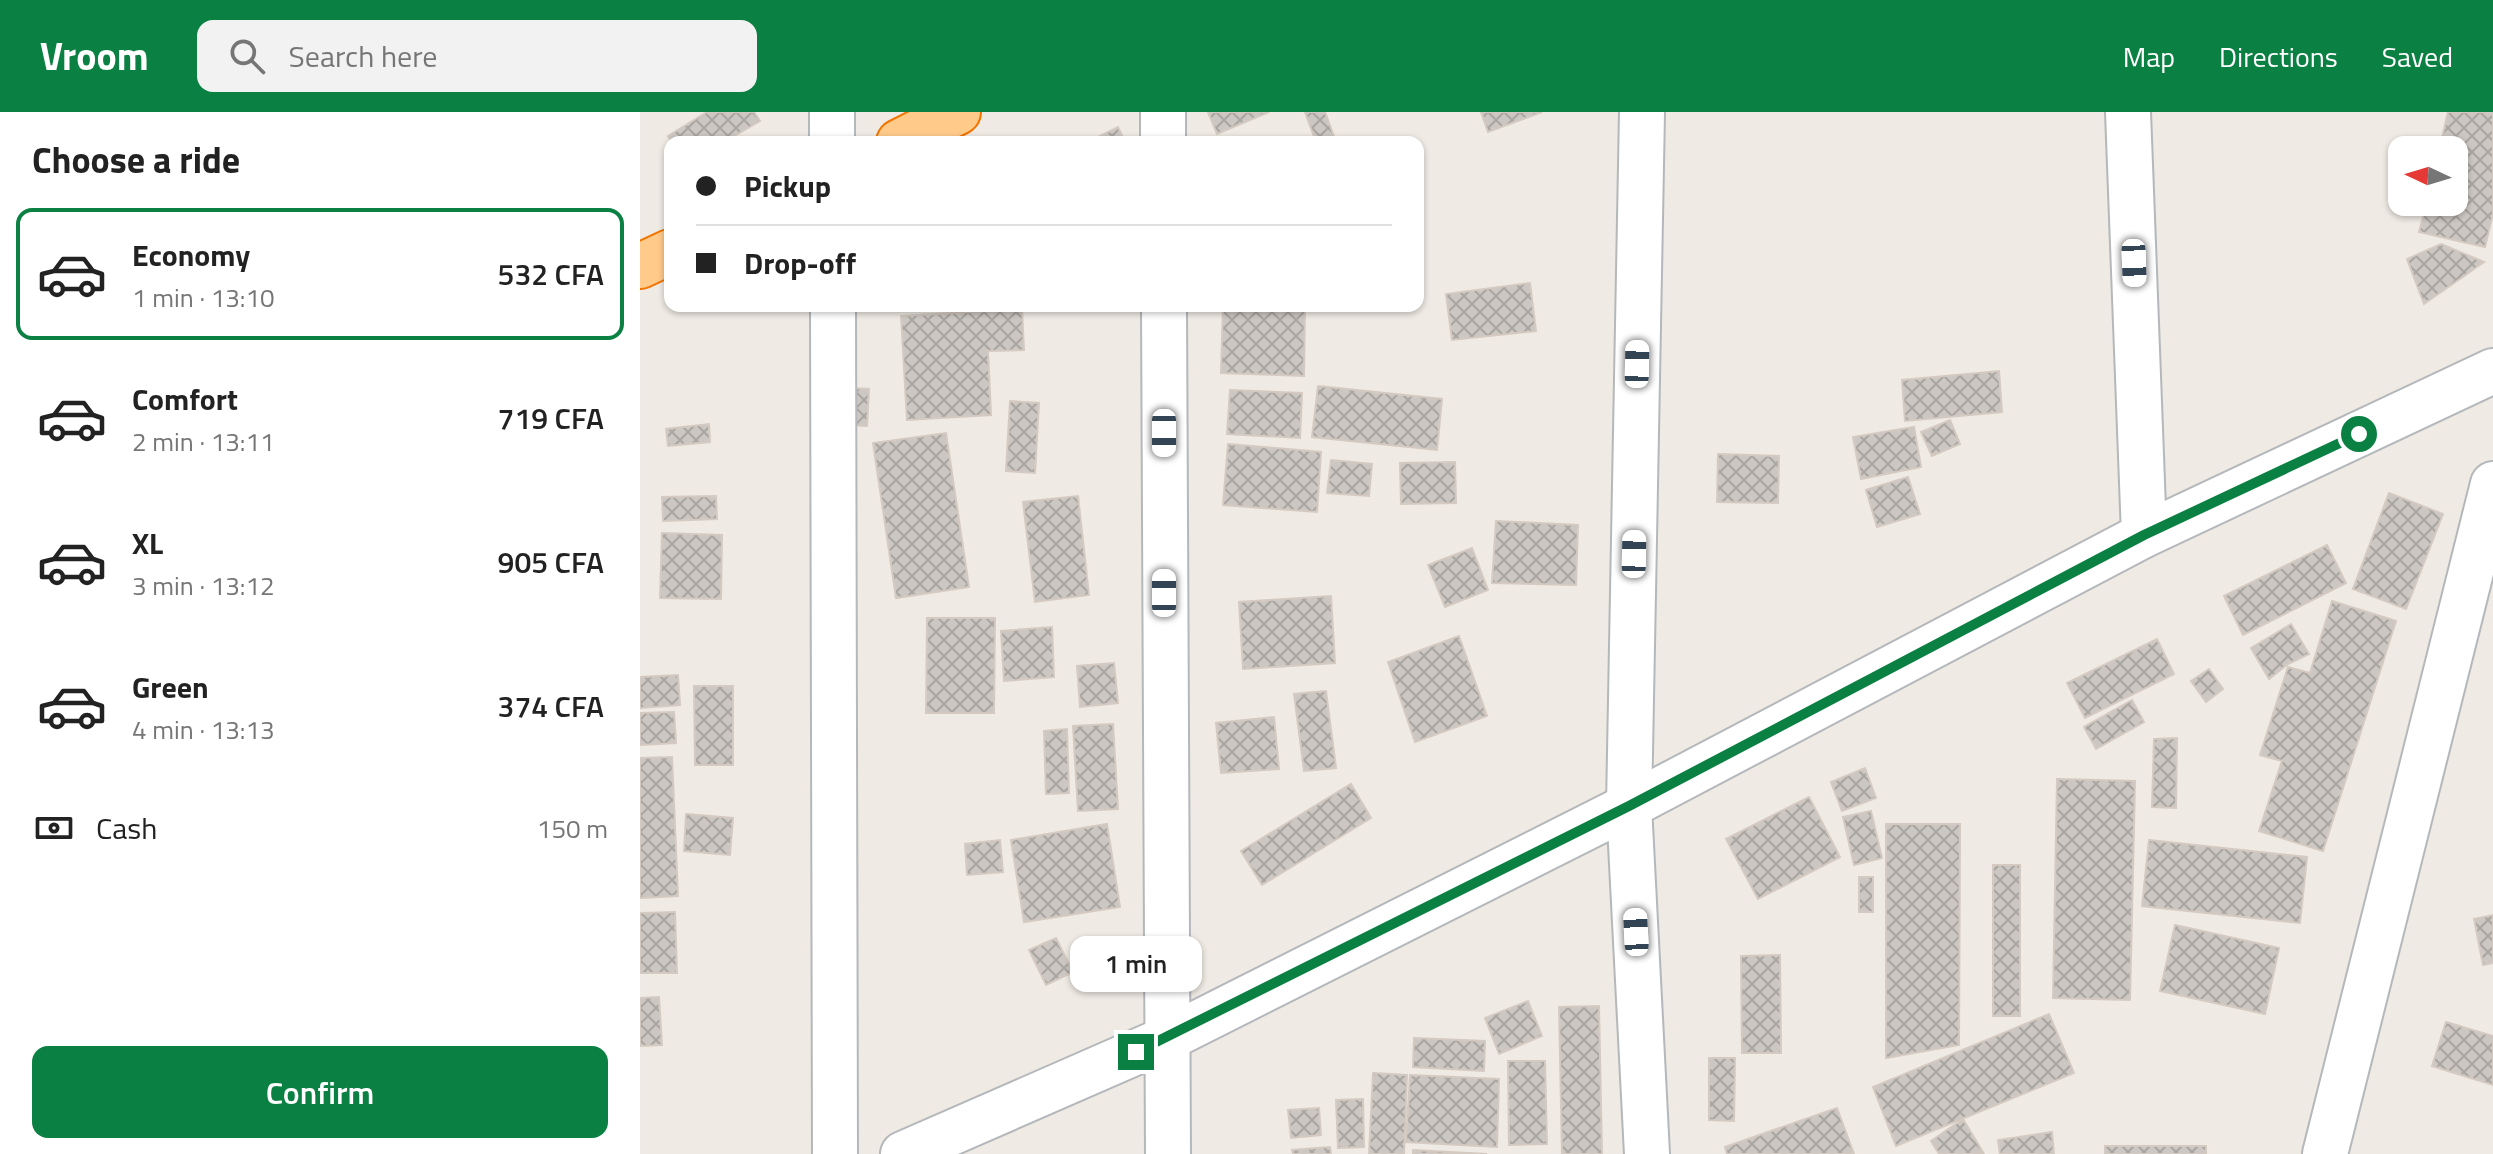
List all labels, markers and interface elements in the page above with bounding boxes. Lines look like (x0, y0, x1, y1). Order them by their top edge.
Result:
search box (197, 20, 757, 92)
text: Vroom (40, 27, 149, 85)
text: Search here (289, 33, 437, 79)
icon: search (225, 34, 269, 78)
text: Map (2123, 35, 2175, 78)
text: Directions (2219, 35, 2338, 78)
text: Saved (2382, 35, 2453, 78)
text: Choose a ride (32, 132, 240, 187)
north arrow (2388, 136, 2468, 216)
map controls (2388, 136, 2468, 216)
text: Pickup (744, 163, 831, 209)
text: Economy (132, 232, 250, 278)
icon: car (36, 238, 108, 310)
car (2121, 239, 2147, 287)
text: Drop-off (744, 240, 856, 286)
text: 532 CFA (498, 251, 604, 297)
text: 1 min · 13:10 (132, 278, 275, 317)
car (1625, 340, 1649, 388)
text: Comfort (132, 376, 238, 422)
icon: car (36, 382, 108, 454)
text: 719 CFA (498, 395, 604, 441)
car (1152, 409, 1176, 457)
route start (2341, 416, 2377, 452)
text: 2 min · 13:11 (132, 422, 275, 461)
text: XL (132, 520, 163, 566)
icon: car (36, 526, 108, 598)
car (1622, 530, 1646, 578)
text: 905 CFA (498, 539, 604, 585)
text: 3 min · 13:12 (132, 566, 275, 605)
car (1152, 569, 1176, 617)
text: Green (132, 664, 209, 710)
icon: car (36, 670, 108, 742)
text: 374 CFA (498, 683, 604, 729)
text: 4 min · 13:13 (132, 710, 275, 749)
text: Cash (96, 805, 157, 851)
icon: cash (32, 806, 76, 850)
text: 150 m (537, 809, 608, 848)
car (1623, 907, 1649, 957)
callout: 1 min (1070, 936, 1202, 992)
text: 1 min (1105, 944, 1167, 983)
route end (1118, 1034, 1154, 1070)
button: Confirm (32, 1046, 608, 1138)

